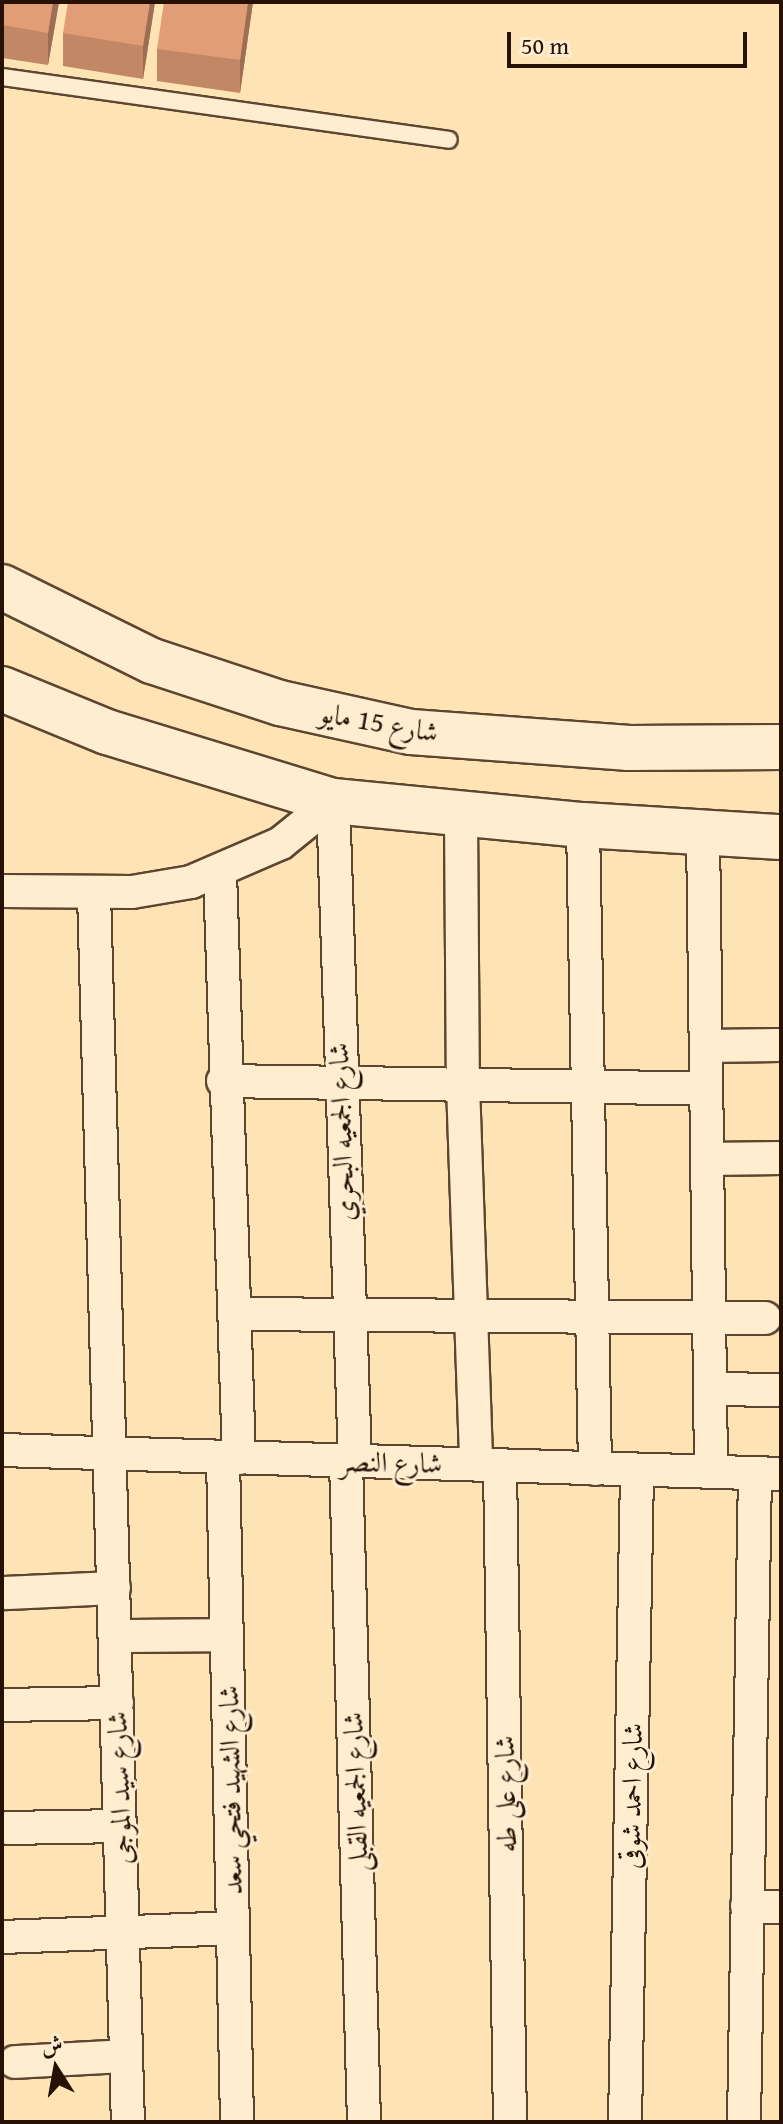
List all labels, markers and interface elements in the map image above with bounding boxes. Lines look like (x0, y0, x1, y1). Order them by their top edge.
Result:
scale bar (511, 16, 751, 66)
text: 50 m (521, 28, 569, 63)
street label: شارع 15 مايو (317, 695, 441, 749)
street label: شارع الجمعيه البحري (321, 1042, 361, 1222)
street label: شارع النصر (340, 1444, 442, 1480)
street label: شارع الشهيد فتحي سعد (211, 1685, 249, 1895)
street label: شارع سيد الموجى (100, 1711, 138, 1865)
street label: شارع الجمعيه القبلى (335, 1712, 375, 1872)
street label: شارع احمد شوقى (613, 1723, 649, 1869)
street label: شارع على طه (487, 1735, 523, 1853)
text: ش (38, 2027, 65, 2062)
north arrow (16, 2028, 96, 2108)

